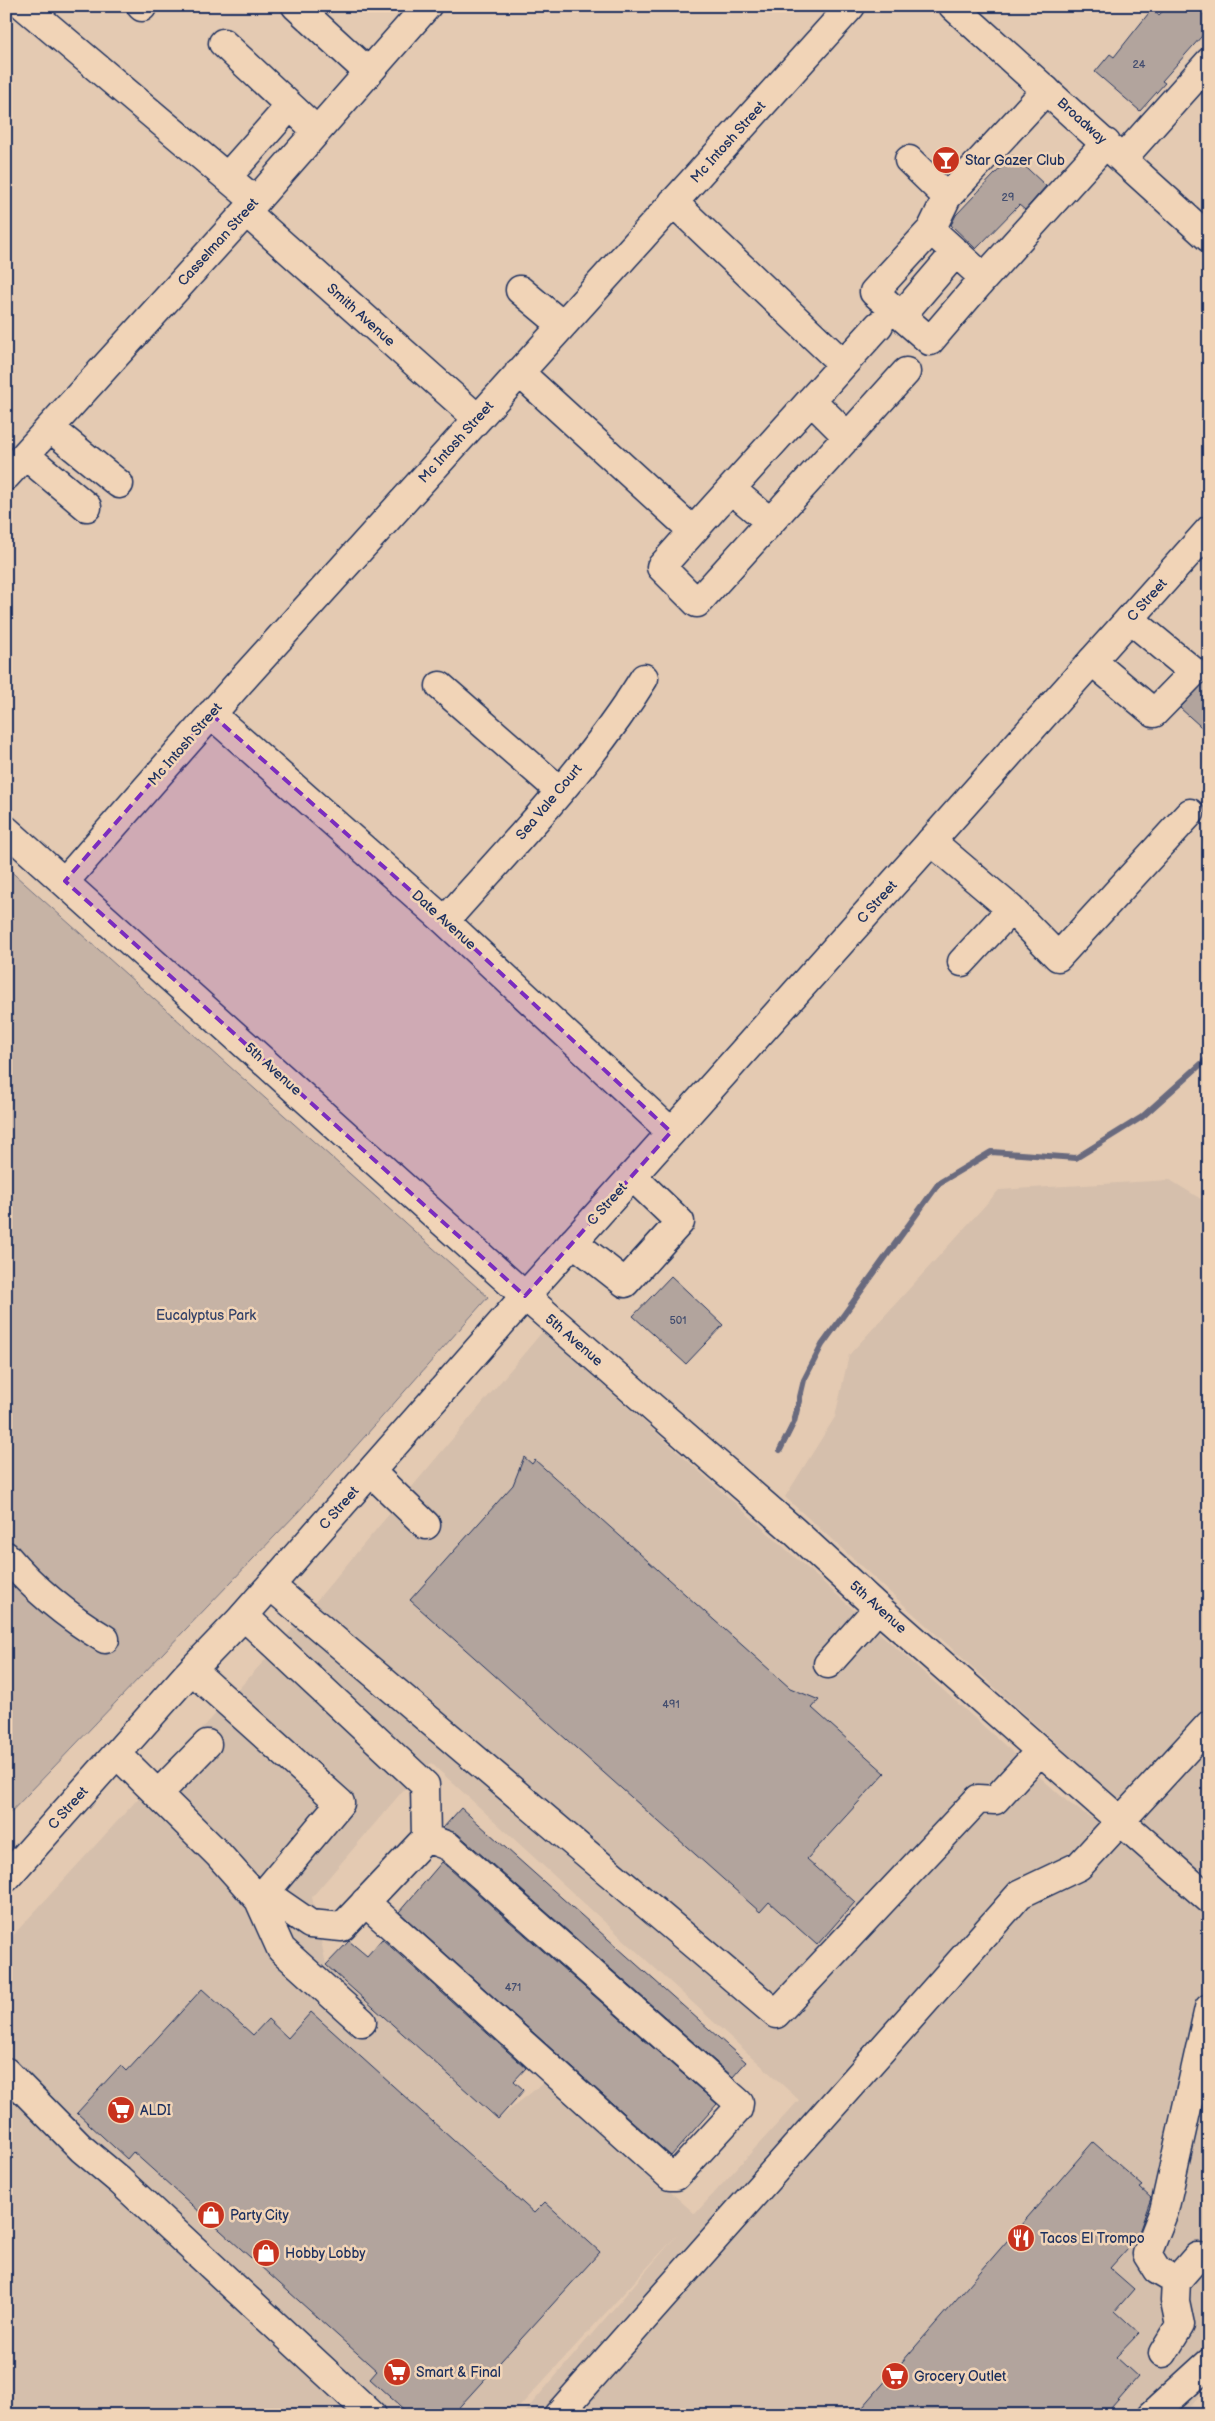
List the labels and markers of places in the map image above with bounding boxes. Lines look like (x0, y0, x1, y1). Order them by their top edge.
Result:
bar icon: Star Gazer Club (931, 145, 961, 175)
place label: Star Gazer Club (965, 152, 1065, 169)
supermarket icon: ALDI (106, 2095, 136, 2125)
place label: ALDI (140, 2102, 171, 2119)
shop icon: Party City (196, 2200, 226, 2230)
place label: Party City (230, 2207, 289, 2224)
restaurant icon: Tacos El Trompo (1006, 2223, 1036, 2253)
place label: Tacos El Trompo (1040, 2230, 1145, 2247)
shop icon: Hobby Lobby (251, 2238, 281, 2268)
place label: Hobby Lobby (285, 2245, 366, 2262)
supermarket icon: Smart & Final (382, 2357, 412, 2387)
supermarket icon: Grocery Outlet (880, 2361, 910, 2391)
place label: Smart & Final (416, 2364, 501, 2381)
place label: Grocery Outlet (914, 2368, 1007, 2385)

